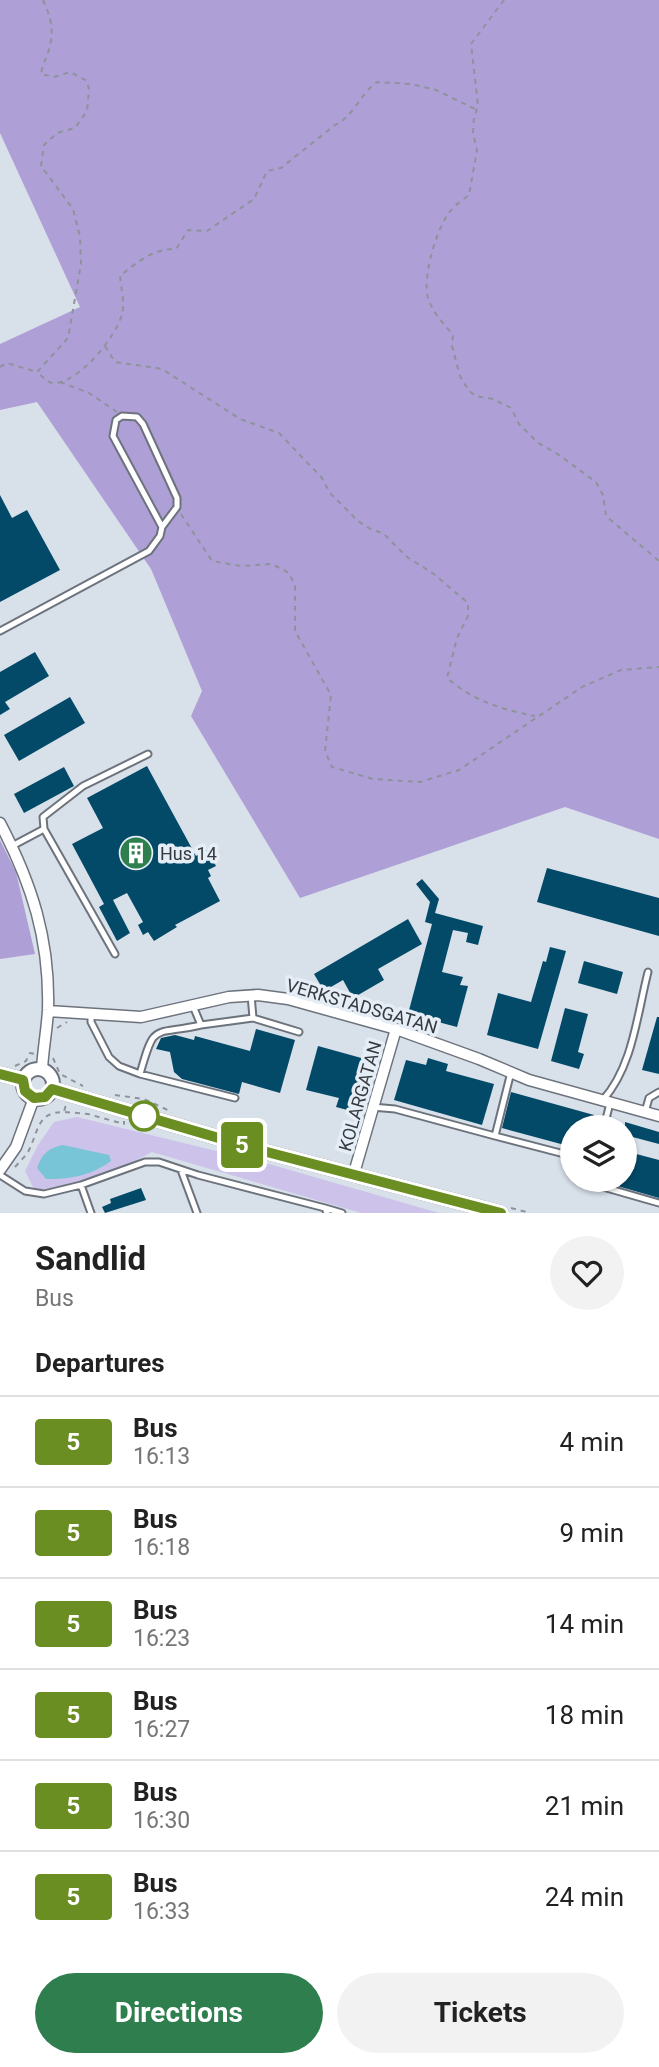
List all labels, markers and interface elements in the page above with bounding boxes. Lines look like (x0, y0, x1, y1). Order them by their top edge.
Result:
building icon: Hus 14 (117, 834, 155, 872)
place label: Hus 14 (160, 843, 217, 864)
street label: VERKSTADSGATAN (284, 974, 440, 1038)
street label: KOLARGATAN (334, 1039, 386, 1153)
unlabelled marker (129, 1101, 159, 1131)
map controls (560, 1115, 637, 1192)
button: layers (560, 1115, 637, 1192)
line badge: 5 (219, 1122, 265, 1168)
text: 5 (235, 1131, 249, 1159)
button: heart (550, 1236, 624, 1310)
text: Sandlid (35, 1239, 146, 1278)
text: Bus (35, 1285, 74, 1312)
text: Departures (35, 1348, 165, 1378)
text: Bus (133, 1413, 178, 1443)
text: 4 min (559, 1427, 624, 1457)
text: 5 (67, 1428, 80, 1456)
text: 16:13 (133, 1443, 190, 1470)
text: Bus (133, 1504, 178, 1534)
text: 9 min (559, 1518, 624, 1548)
text: 5 (67, 1519, 80, 1547)
text: 16:18 (133, 1534, 190, 1561)
text: Bus (133, 1595, 178, 1625)
text: 14 min (545, 1609, 624, 1639)
text: 5 (67, 1610, 80, 1638)
text: 16:23 (133, 1625, 190, 1652)
text: Bus (133, 1686, 178, 1716)
text: 18 min (545, 1700, 624, 1730)
text: 5 (67, 1701, 80, 1729)
text: 16:27 (133, 1716, 190, 1743)
text: Bus (133, 1777, 178, 1807)
text: 21 min (545, 1791, 624, 1821)
text: 5 (67, 1792, 80, 1820)
text: 16:30 (133, 1807, 190, 1834)
text: Bus (133, 1868, 178, 1898)
text: 24 min (545, 1882, 624, 1912)
text: 5 (67, 1883, 80, 1911)
text: 16:33 (133, 1898, 190, 1925)
button: Directions (35, 1973, 323, 2053)
button: Tickets (337, 1973, 624, 2053)

